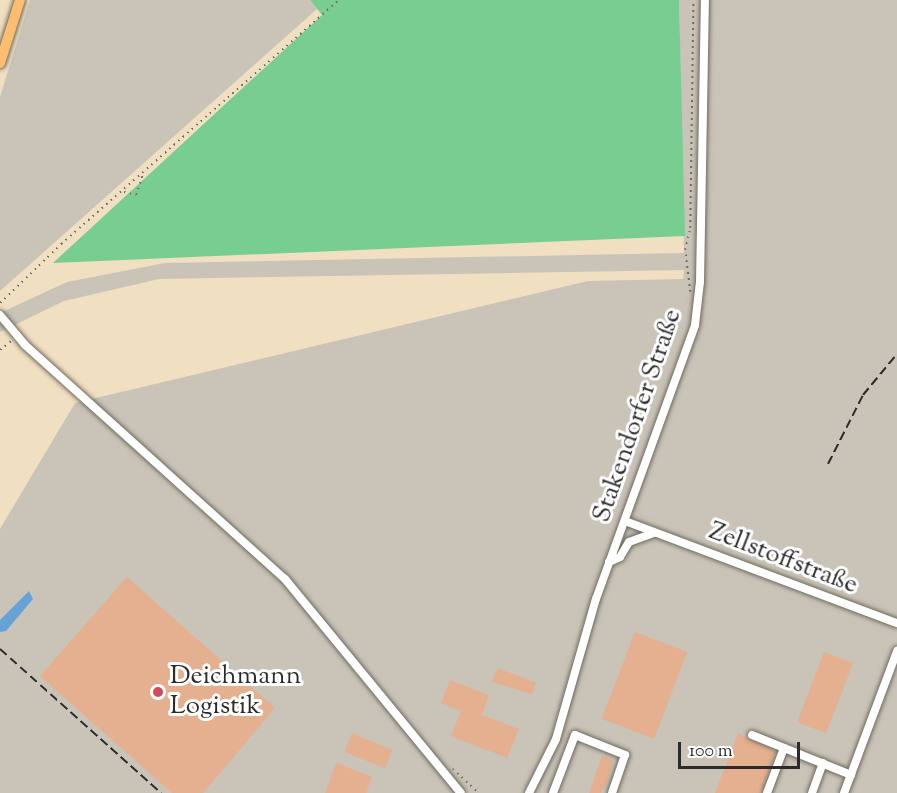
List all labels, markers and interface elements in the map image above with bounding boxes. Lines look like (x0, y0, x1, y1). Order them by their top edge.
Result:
street label: Stakendorfer Straße (587, 305, 689, 527)
street label: Zellstoffstraße (704, 516, 862, 602)
place label: Deichmann Logistik (170, 661, 301, 722)
marker: Deichmann Logistik (151, 685, 165, 699)
scale bar (681, 730, 802, 768)
text: 100 m (689, 739, 733, 765)

